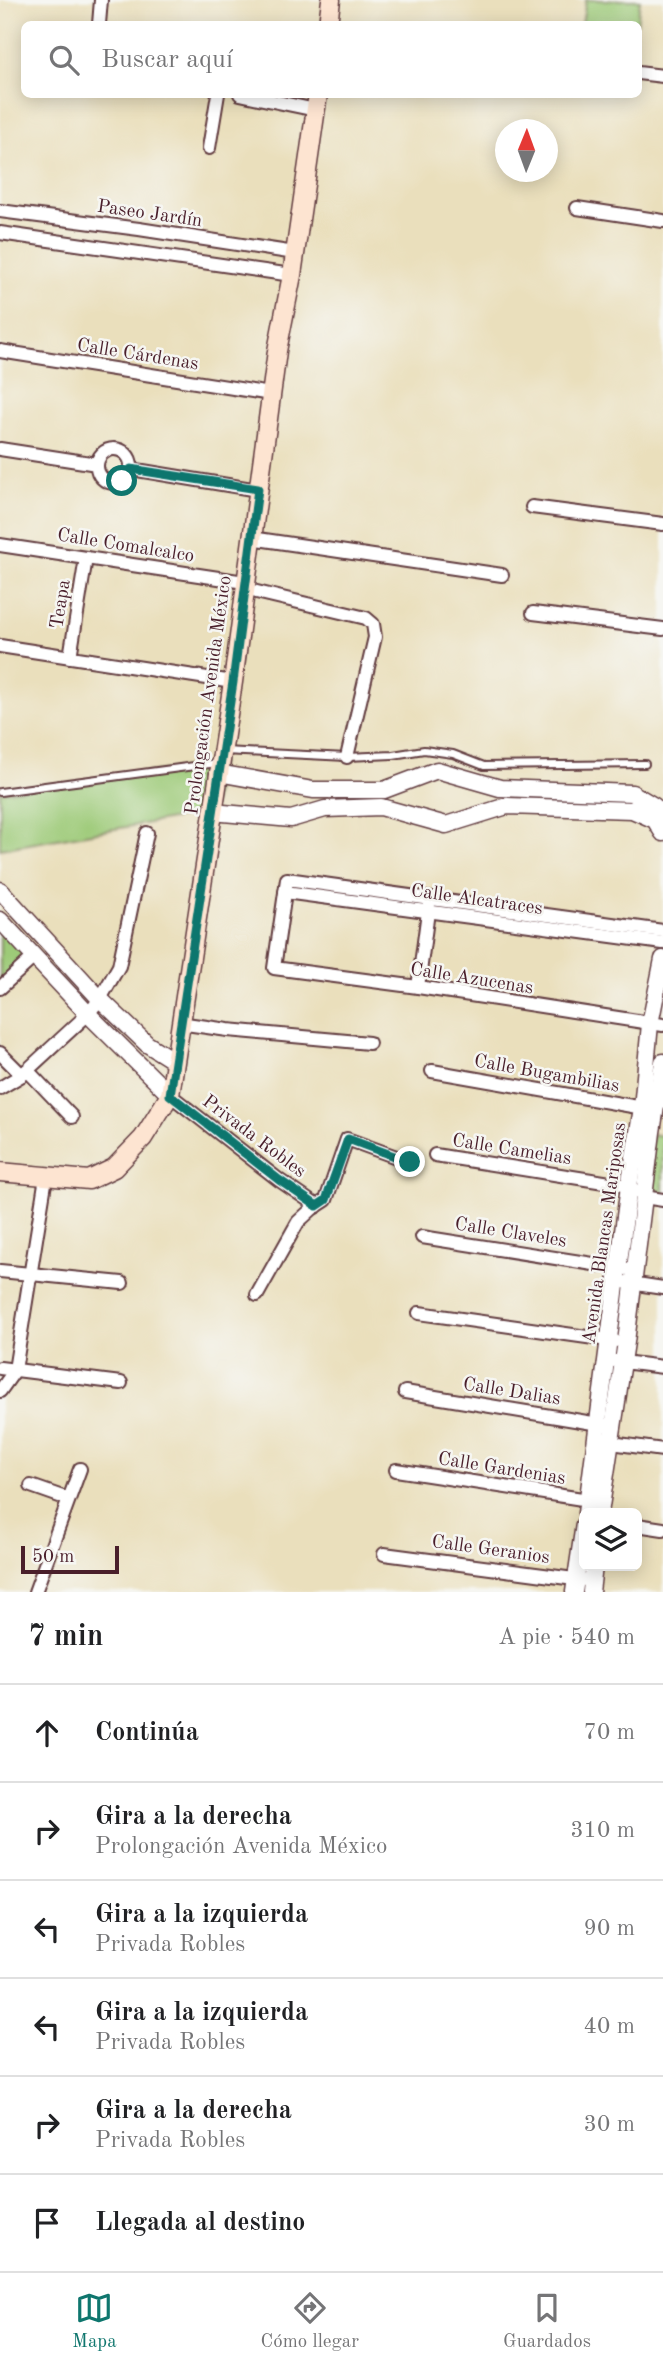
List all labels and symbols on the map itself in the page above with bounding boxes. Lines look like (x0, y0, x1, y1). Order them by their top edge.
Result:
north arrow (495, 119, 558, 182)
street label: Paseo Jardín (96, 198, 203, 231)
street label: Calle Cárdenas (75, 336, 200, 374)
route start (106, 465, 137, 496)
street label: Calle Comalcalco (56, 526, 196, 567)
street label: Prolongación Avenida México (183, 574, 236, 816)
street label: Teapa (48, 578, 75, 630)
street label: Calle Alcatraces (410, 882, 544, 919)
street label: Calle Azucenas (409, 960, 535, 999)
street label: Calle Bugambilias (472, 1052, 621, 1097)
street label: Privada Robles (198, 1092, 309, 1182)
street label: Avenida Blancas Mariposas (581, 1121, 630, 1345)
street label: Calle Camelias (451, 1132, 572, 1169)
route end (394, 1146, 425, 1177)
street label: Calle Claveles (453, 1215, 568, 1252)
street label: Calle Dalias (461, 1375, 562, 1410)
street label: Calle Gardenias (436, 1450, 567, 1489)
street label: Calle Geranios (430, 1533, 551, 1568)
scale bar (21, 1543, 119, 1575)

